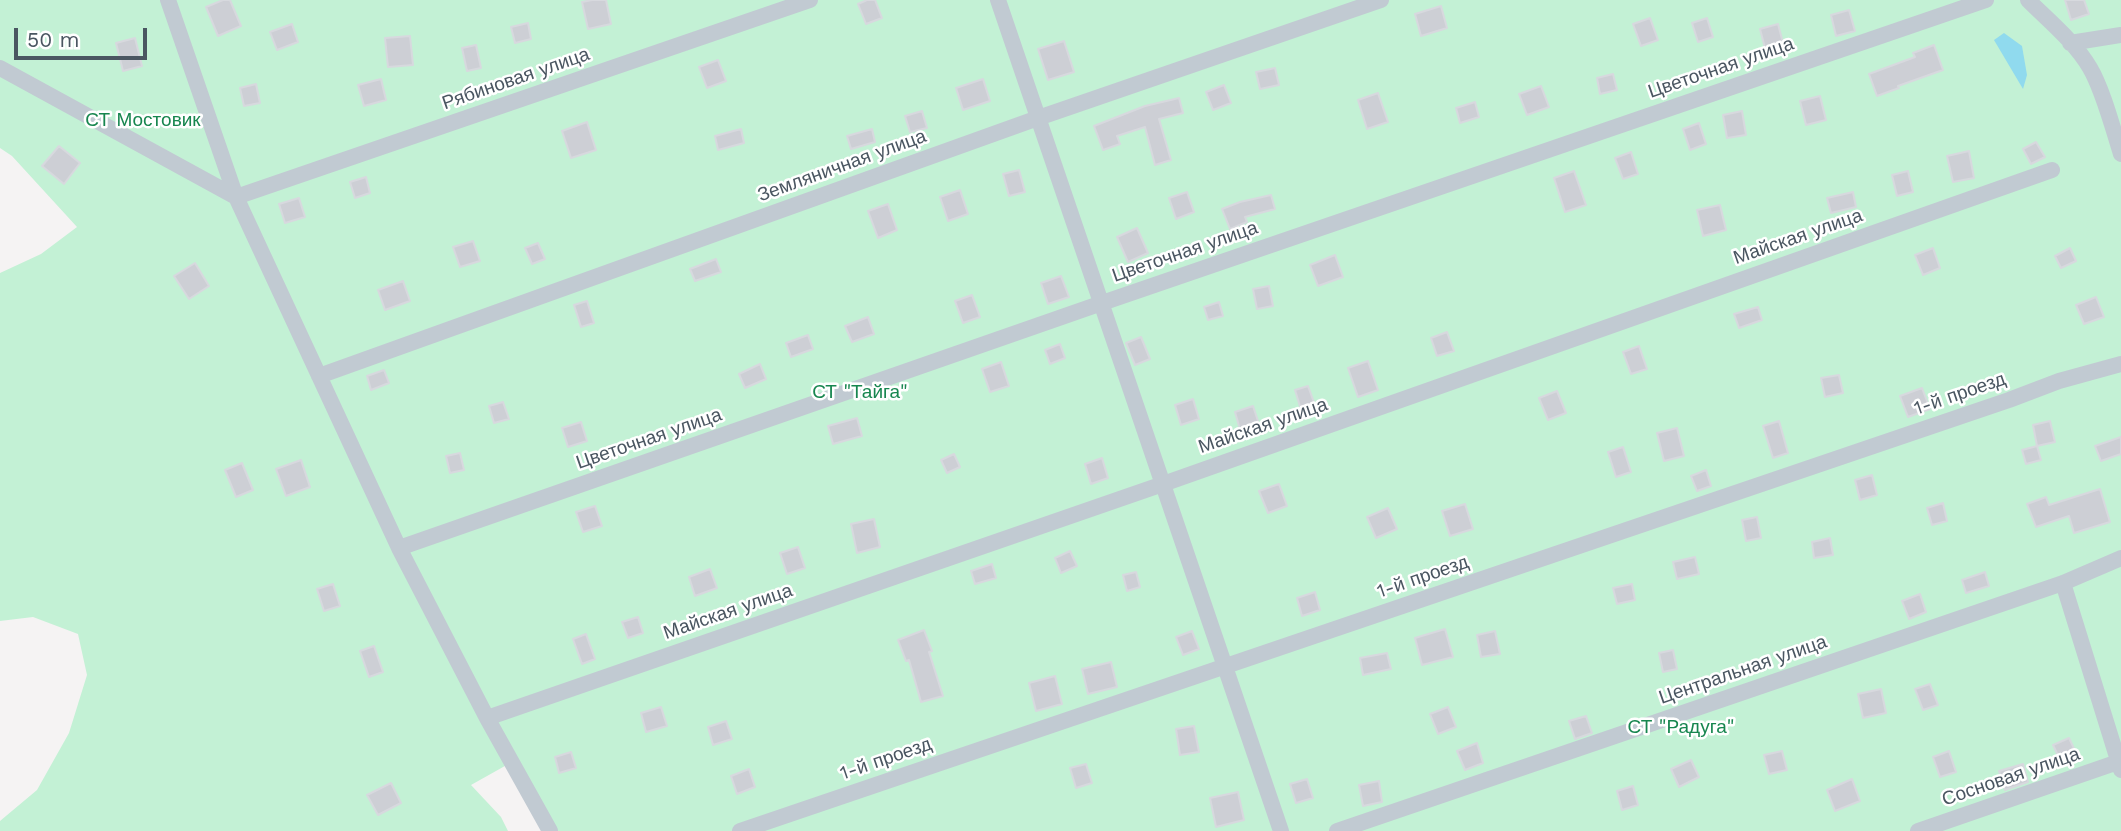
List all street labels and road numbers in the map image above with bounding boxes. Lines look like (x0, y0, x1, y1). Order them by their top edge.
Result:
street label: Цветочная улица (1645, 32, 1797, 104)
street label: Рябиновая улица (439, 43, 593, 115)
street label: Земляничная улица (755, 125, 929, 207)
street label: Майская улица (1730, 204, 1866, 270)
street label: Цветочная улица (1109, 216, 1261, 288)
street label: 1-й проезд (1911, 368, 2009, 420)
street label: Майская улица (1195, 393, 1331, 459)
street label: Цветочная улица (573, 403, 725, 475)
street label: 1-й проезд (1374, 551, 1472, 603)
street label: Майская улица (660, 579, 796, 645)
street label: Центральная улица (1656, 631, 1830, 709)
street label: 1-й проезд (837, 733, 935, 785)
street label: Сосновая улица (1939, 743, 2083, 811)

